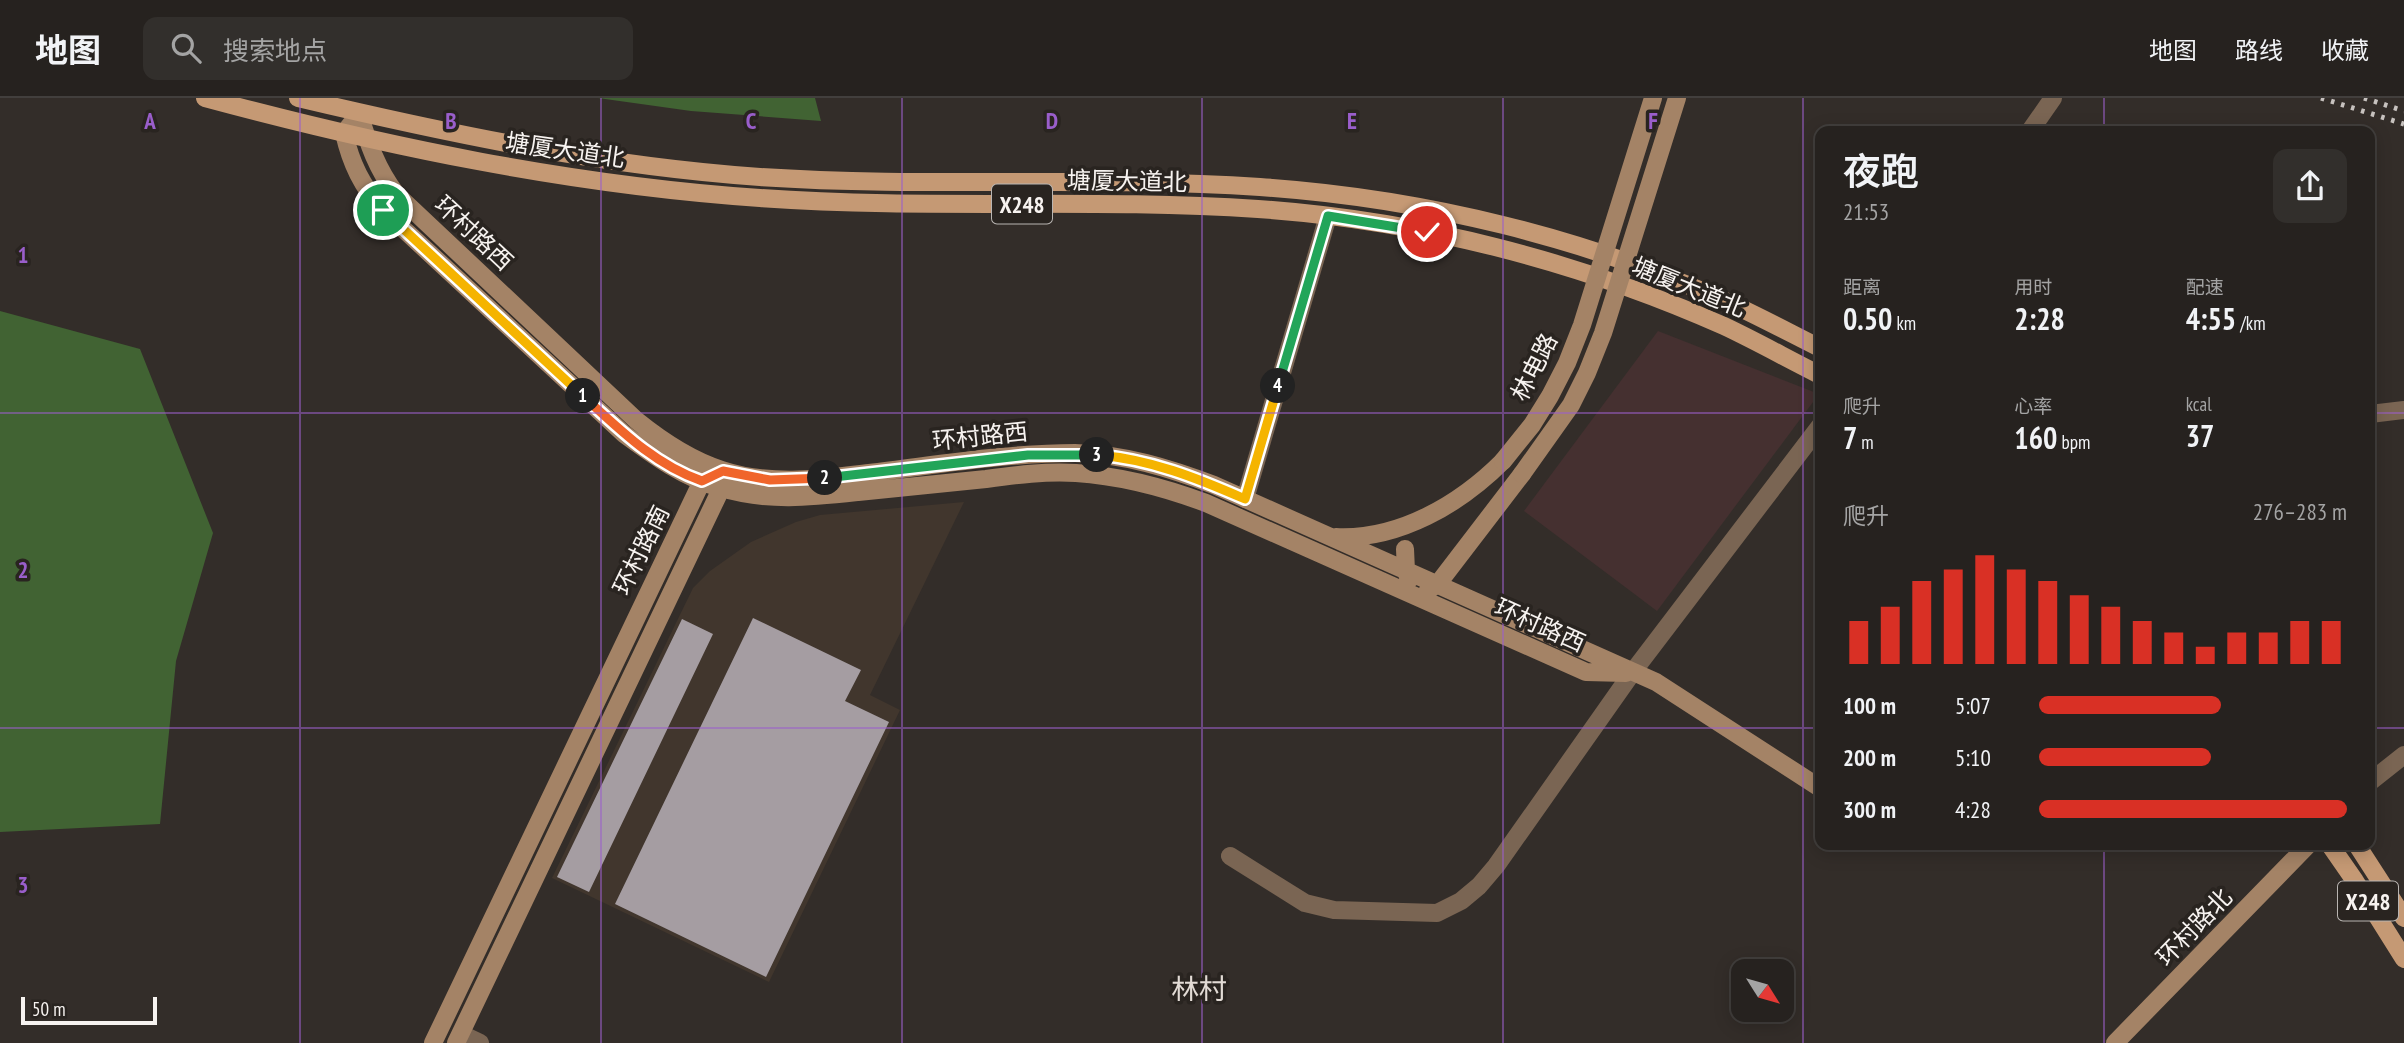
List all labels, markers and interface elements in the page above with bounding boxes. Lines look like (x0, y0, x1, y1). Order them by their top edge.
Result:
search box (143, 17, 633, 80)
text: 地图 (35, 28, 101, 71)
icon: search (167, 29, 205, 67)
text: 搜索地点 (223, 34, 327, 67)
text: 地图 (2149, 35, 2197, 66)
text: 路线 (2235, 35, 2283, 66)
text: 收藏 (2321, 35, 2369, 66)
text: A (143, 106, 156, 135)
text: B (445, 106, 457, 135)
text: C (746, 106, 757, 135)
text: D (1046, 106, 1058, 135)
text: E (1347, 106, 1357, 135)
text: F (1648, 106, 1658, 135)
street label: 塘厦大道北 (503, 126, 627, 174)
text: 夜跑 (1843, 146, 1919, 195)
button: share (2273, 149, 2347, 223)
street label: 塘厦大道北 (1067, 164, 1187, 198)
pin (353, 180, 413, 240)
road number: X248 (992, 184, 1052, 223)
street label: 环村路西 (428, 189, 520, 277)
icon: arrive (364, 191, 402, 229)
text: 21:53 (1843, 197, 1889, 226)
pin (1397, 202, 1457, 262)
icon: check (1408, 213, 1446, 251)
text: 1 (18, 240, 29, 269)
street label: 塘厦大道北 (1628, 250, 1750, 324)
text: 距离 (1843, 275, 1881, 299)
text: 用时 (2014, 275, 2052, 299)
text: 配速 (2186, 275, 2224, 299)
text: 0.50 (1843, 299, 1892, 338)
text: 2:28 (2014, 299, 2065, 338)
text: 4:55 (2186, 299, 2236, 338)
text: km (1892, 311, 1916, 335)
text: /km (2236, 311, 2266, 335)
street label: 林电路 (1504, 328, 1564, 406)
pin: 4 (1260, 368, 1296, 404)
text: 4 (1273, 373, 1282, 397)
pin: 1 (566, 378, 600, 414)
text: 1 (578, 383, 587, 407)
text: kcal (2186, 392, 2212, 416)
text: 爬升 (1843, 394, 1881, 418)
text: 心率 (2014, 394, 2052, 418)
street label: 环村路西 (931, 416, 1029, 456)
text: 37 (2186, 416, 2214, 455)
text: 7 (1843, 418, 1857, 457)
text: 160 (2014, 418, 2057, 457)
text: m (1857, 430, 1874, 454)
text: bpm (2057, 430, 2090, 454)
pin: 3 (1080, 438, 1114, 472)
text: 3 (1092, 442, 1101, 466)
pin: 2 (808, 460, 842, 496)
text: 2 (820, 465, 829, 489)
text: 276–283 m (2253, 497, 2347, 526)
street label: 环村路南 (606, 500, 676, 600)
text: 爬升 (1843, 501, 1889, 530)
text: 2 (18, 555, 29, 584)
street label: 环村路西 (1490, 591, 1590, 659)
text: 100 m (1843, 691, 1896, 720)
text: 5:07 (1955, 691, 1991, 720)
text: 200 m (1843, 743, 1896, 772)
text: 5:10 (1955, 743, 1991, 772)
text: 300 m (1843, 795, 1896, 824)
text: 4:28 (1955, 795, 1991, 824)
text: 3 (18, 870, 29, 899)
road number: X248 (2338, 881, 2398, 920)
street label: 环村路北 (2150, 882, 2238, 972)
north arrow (1731, 959, 1794, 1022)
map controls (1731, 959, 1794, 1022)
district label: 林村 (1171, 970, 1227, 1007)
scale bar (21, 994, 158, 1026)
text: 50 m (32, 997, 66, 1021)

